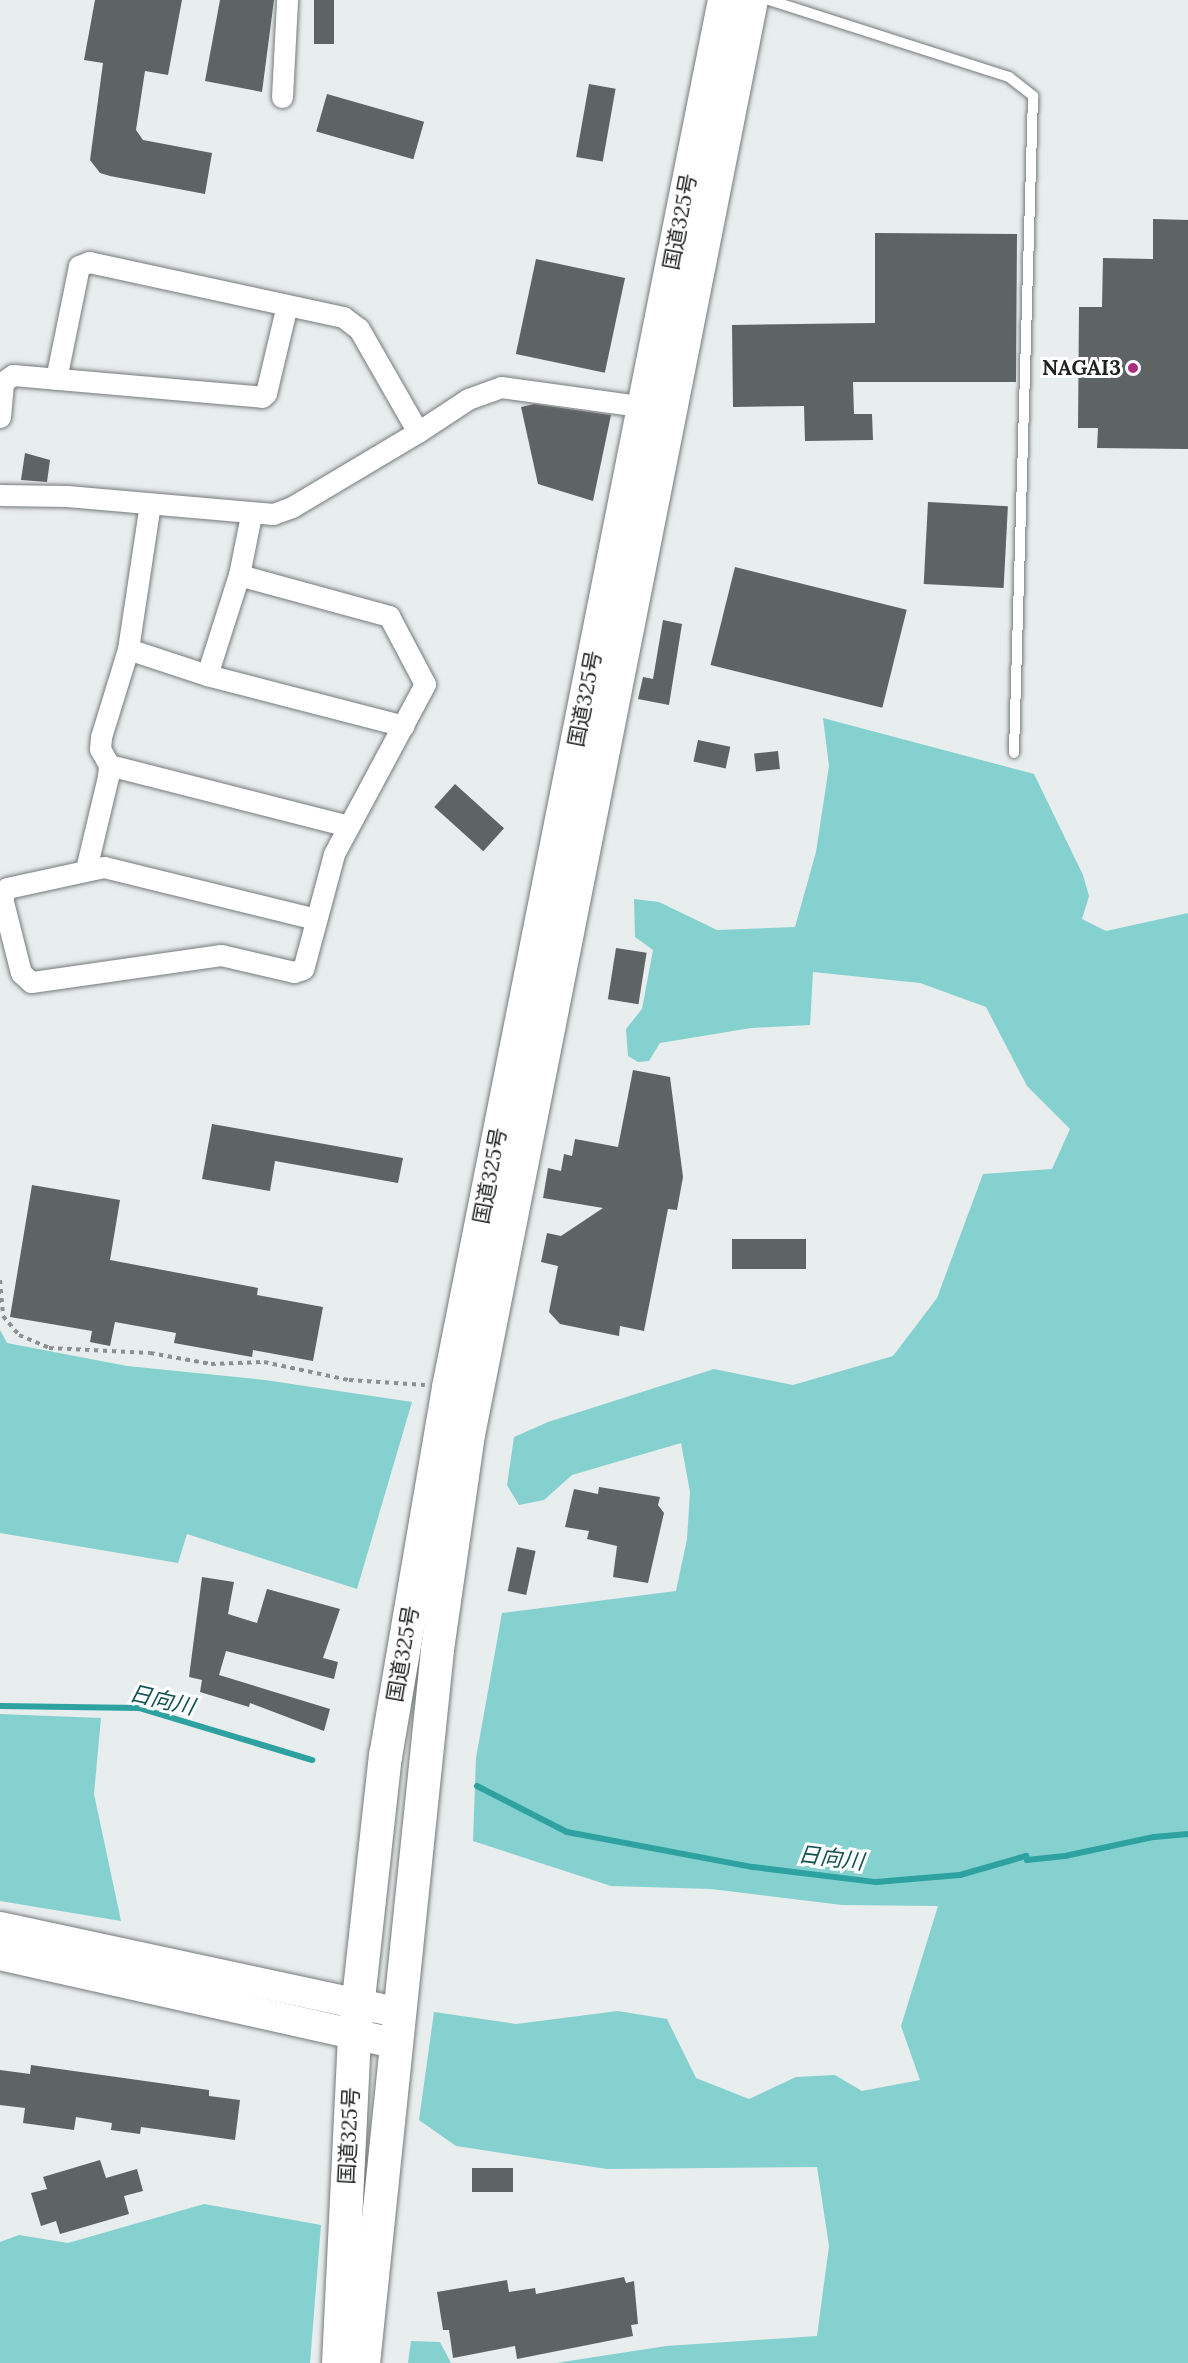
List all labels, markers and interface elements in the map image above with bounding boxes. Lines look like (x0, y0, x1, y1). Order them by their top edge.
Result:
street label: 国道325号 (658, 172, 702, 272)
place label: NAGAI3 (1042, 355, 1121, 381)
marker: NAGAI3 (1126, 361, 1140, 375)
street label: 国道325号 (563, 649, 607, 749)
street label: 国道325号 (468, 1126, 512, 1226)
street label: 国道325号 (382, 1604, 424, 1704)
water label: 日向川 (127, 1680, 197, 1720)
water label: 日向川 (797, 1841, 865, 1875)
street label: 国道325号 (334, 2087, 364, 2185)

